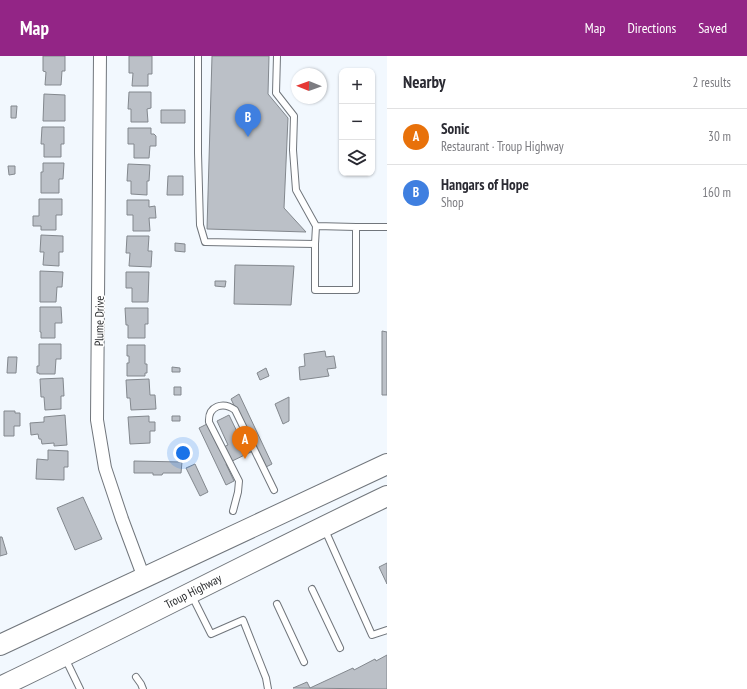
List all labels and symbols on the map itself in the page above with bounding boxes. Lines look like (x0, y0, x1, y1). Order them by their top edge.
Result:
north arrow (291, 68, 327, 104)
pin: B (235, 104, 261, 137)
street label: Plume Drive (91, 296, 107, 346)
pin: A (232, 426, 258, 459)
your location (173, 443, 193, 463)
street label: Troup Highway (162, 570, 224, 612)

